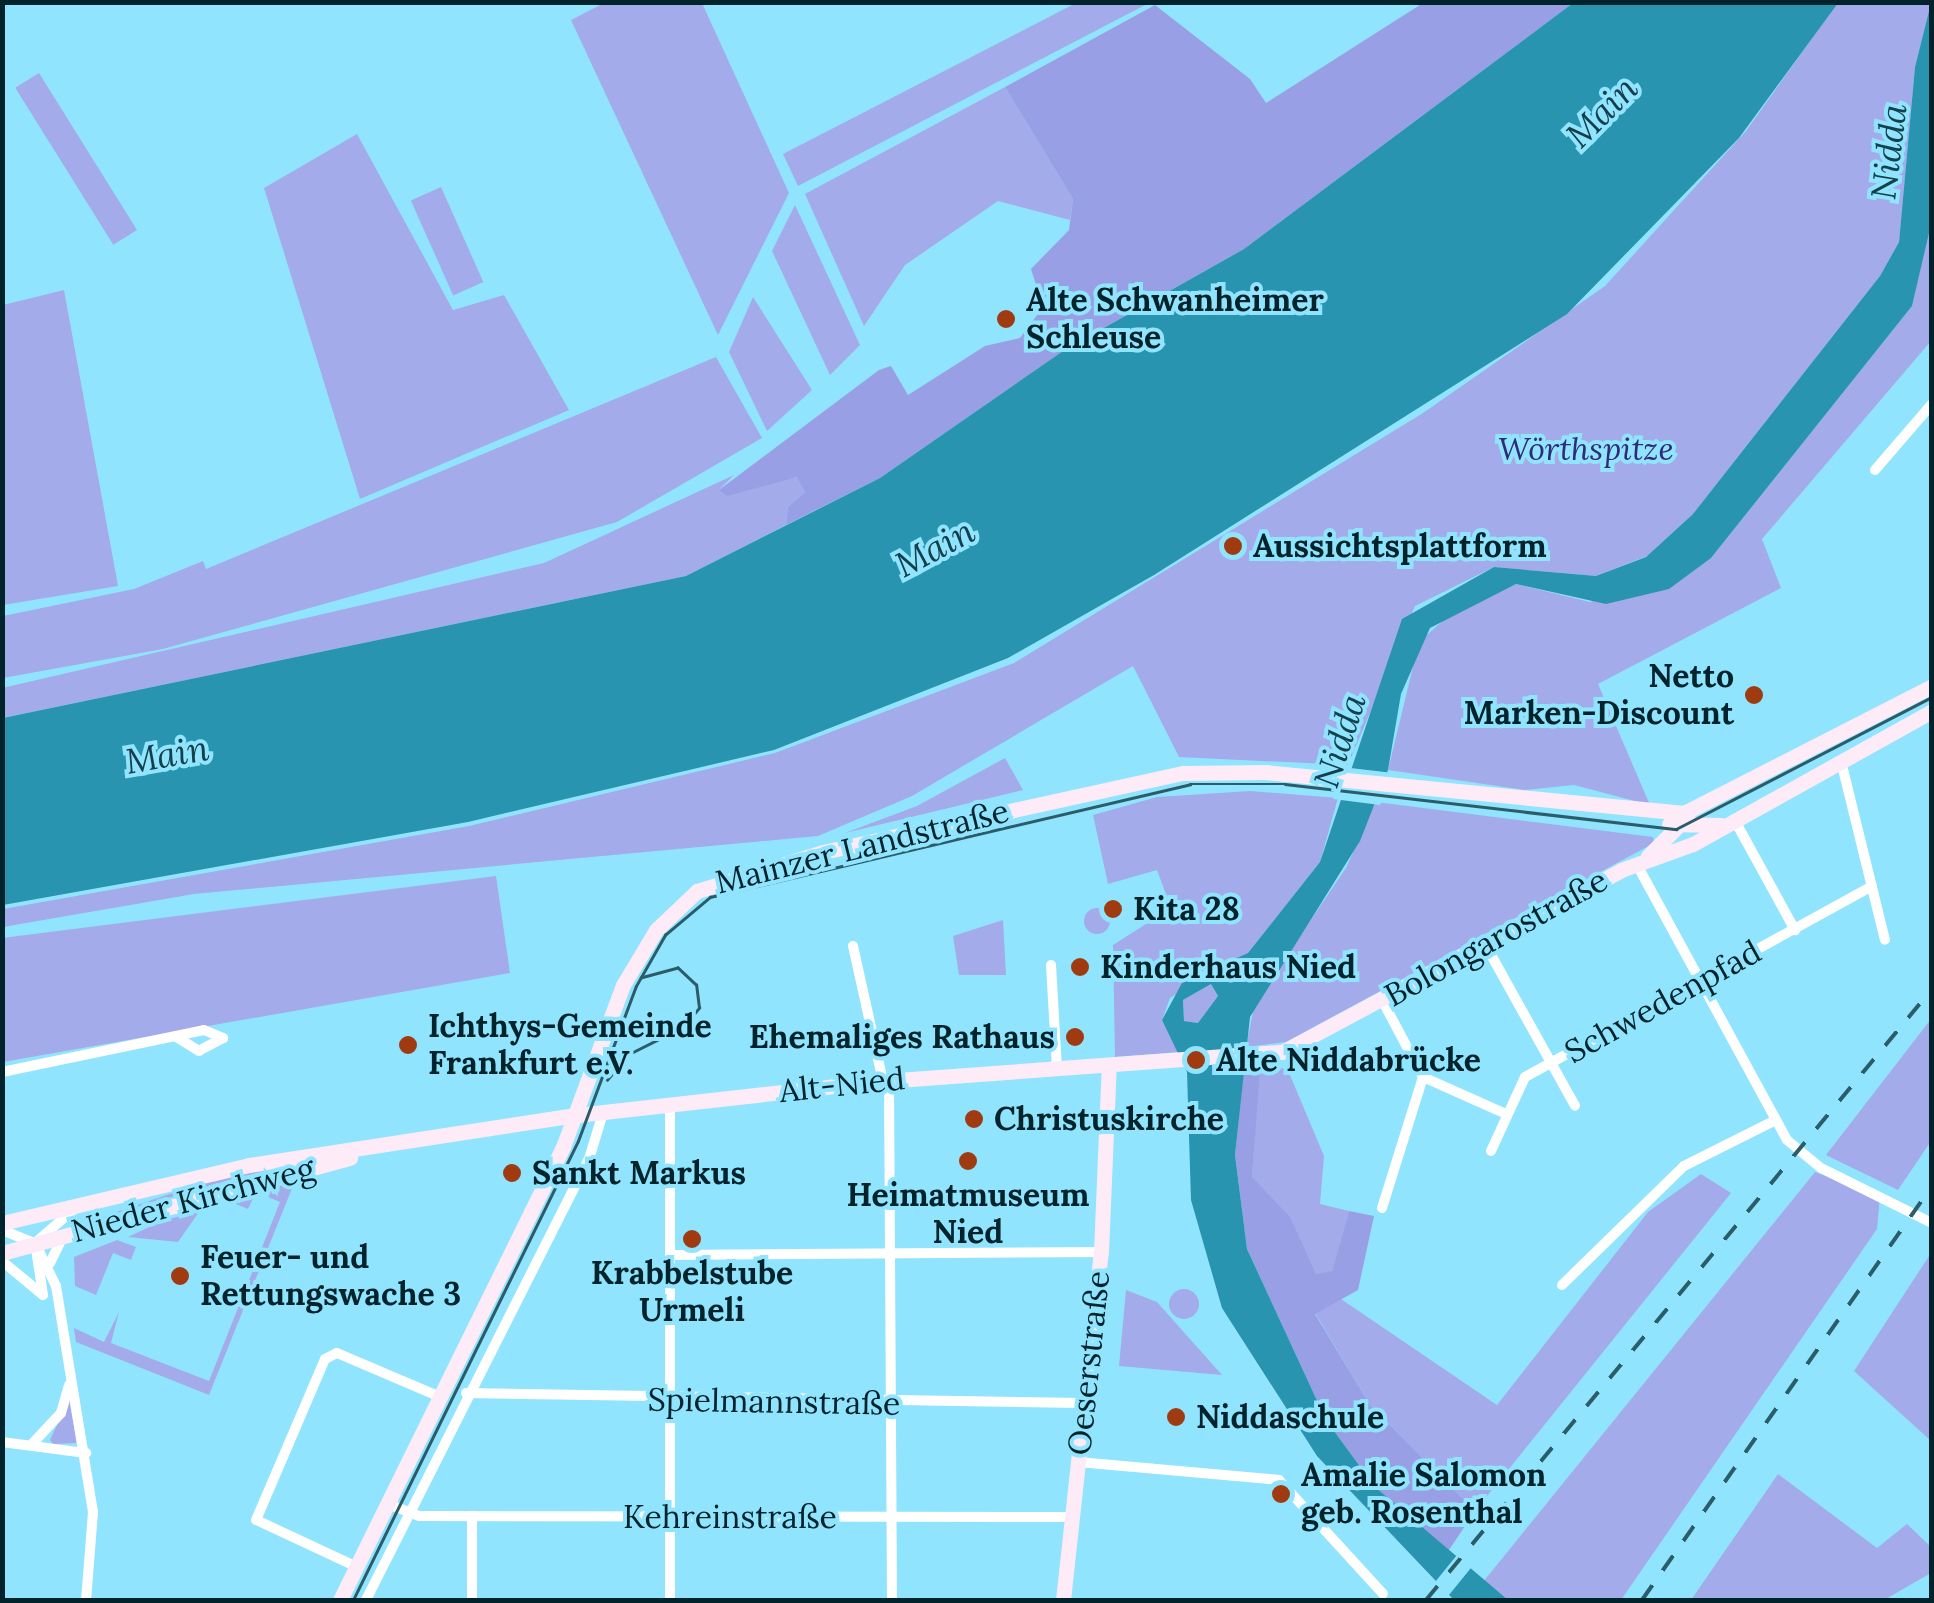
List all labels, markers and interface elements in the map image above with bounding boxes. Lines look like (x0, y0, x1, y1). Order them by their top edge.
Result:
water label: Main (1558, 68, 1646, 156)
water label: Nidda (1862, 102, 1916, 202)
place label: Alte Schwanheimer Schleuse (1026, 282, 1324, 357)
marker: Alte Schwanheimer Schleuse (995, 308, 1017, 330)
park label: Wörthspitze (1498, 430, 1674, 468)
water label: Main (888, 510, 982, 586)
place label: Aussichtsplattform (1253, 527, 1547, 565)
marker: Aussichtsplattform (1222, 535, 1244, 557)
place label: Netto Marken-Discount (1463, 658, 1734, 733)
marker: Netto Marken-Discount (1743, 684, 1765, 706)
water label: Nidda (1305, 689, 1375, 793)
water label: Main (122, 727, 212, 783)
street label: Mainzer Landstraße (711, 792, 1013, 902)
street label: Bolongarostraße (1378, 861, 1614, 1015)
place label: Kita 28 (1133, 890, 1240, 928)
marker: Kita 28 (1102, 898, 1124, 920)
street label: Schwedenpfad (1558, 932, 1768, 1072)
place label: Kinderhaus Nied (1100, 948, 1356, 986)
marker: Kinderhaus Nied (1069, 956, 1091, 978)
place label: Ichthys-Gemeinde Frankfurt e.V. (428, 1008, 712, 1083)
place label: Ehemaliges Rathaus (749, 1018, 1055, 1056)
marker: Ehemaliges Rathaus (1064, 1026, 1086, 1048)
marker: Ichthys-Gemeinde Frankfurt e.V. (397, 1034, 419, 1056)
place label: Alte Niddabrücke (1216, 1041, 1481, 1079)
marker: Alte Niddabrücke (1185, 1049, 1207, 1071)
street label: Alt-Nied (777, 1059, 907, 1111)
place label: Christuskirche (994, 1100, 1224, 1138)
marker: Christuskirche (963, 1108, 985, 1130)
street label: Nieder Kirchweg (67, 1149, 319, 1251)
marker: Heimatmuseum Nied (957, 1150, 979, 1172)
place label: Sankt Markus (532, 1154, 746, 1192)
marker: Sankt Markus (501, 1162, 523, 1184)
place label: Heimatmuseum Nied (847, 1177, 1089, 1252)
marker: Krabbelstube Urmeli (681, 1228, 703, 1250)
place label: Feuer- und Rettungswache 3 (200, 1239, 461, 1314)
place label: Krabbelstube Urmeli (591, 1255, 793, 1330)
marker: Feuer- und Rettungswache 3 (169, 1265, 191, 1287)
street label: Oeserstraße (1060, 1269, 1118, 1457)
street label: Spielmannstraße (647, 1381, 901, 1423)
place label: Niddaschule (1196, 1398, 1384, 1436)
marker: Niddaschule (1165, 1406, 1187, 1428)
place label: Amalie Salomon geb. Rosenthal (1301, 1457, 1546, 1532)
marker: Amalie Salomon geb. Rosenthal (1270, 1483, 1292, 1505)
street label: Kehreinstraße (623, 1498, 837, 1536)

